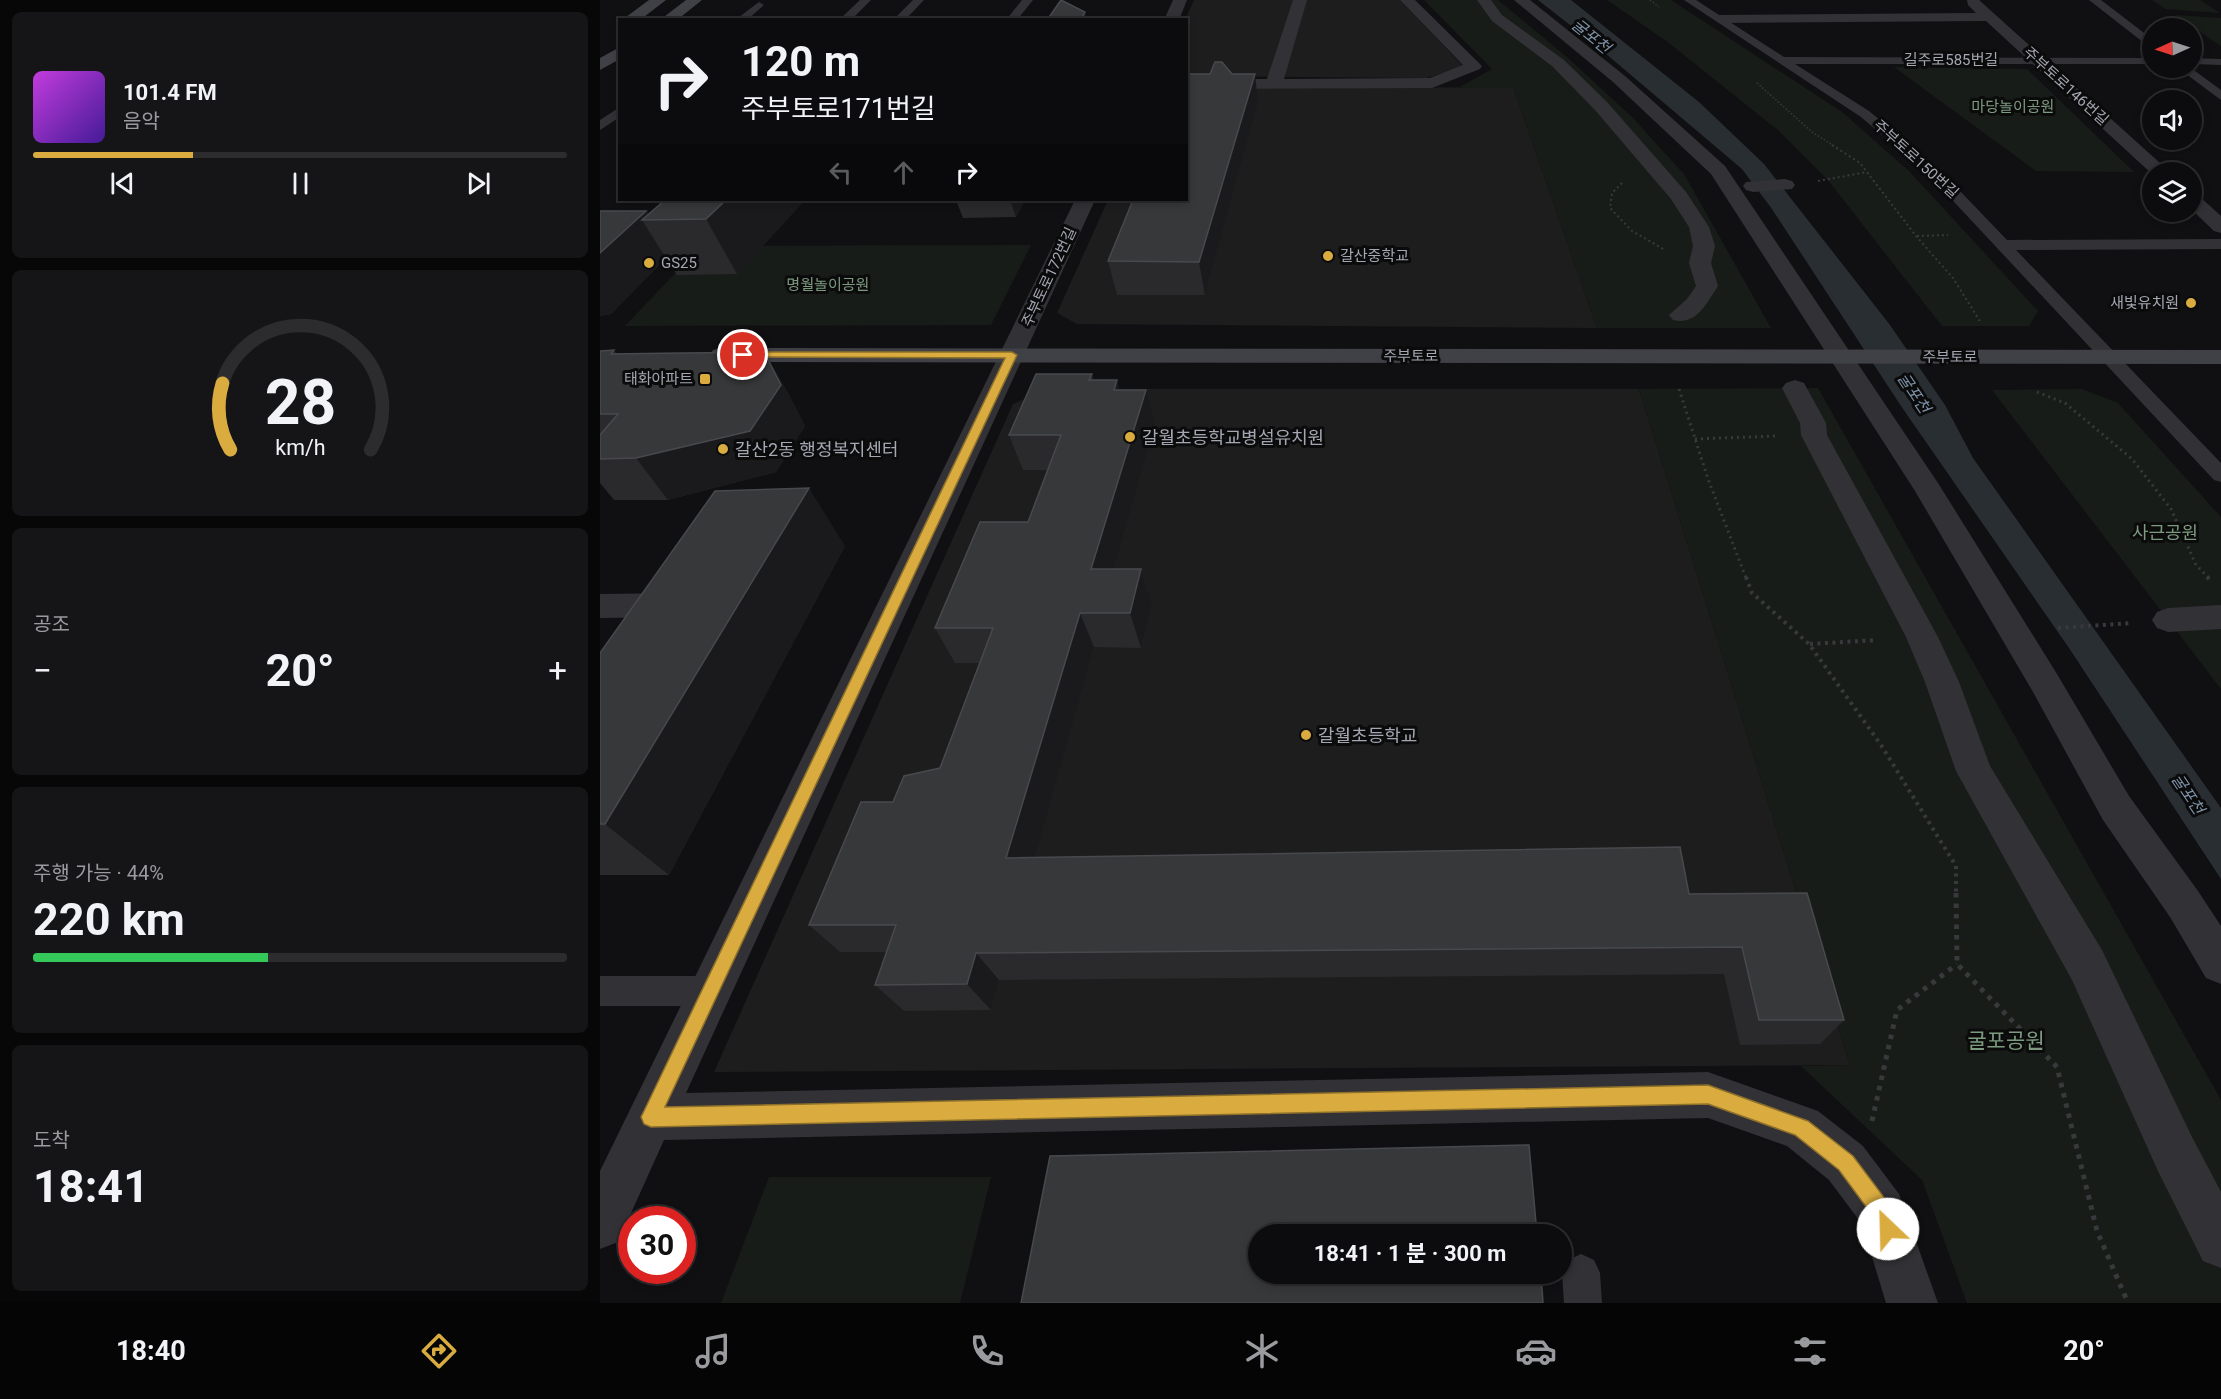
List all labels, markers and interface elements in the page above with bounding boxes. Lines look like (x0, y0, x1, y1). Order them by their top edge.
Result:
water label: 굴포천 (1568, 15, 1616, 59)
north arrow (2142, 18, 2202, 78)
map controls (2142, 18, 2202, 222)
text: 120 m (741, 37, 860, 86)
icon: right (642, 42, 720, 120)
street label: 주부토로146번길 (2020, 43, 2112, 129)
street label: 길주로585번길 (1904, 51, 1998, 69)
text: 101.4 FM (123, 80, 217, 105)
button: sound (2142, 90, 2202, 150)
text: 주부토로171번길 (741, 93, 936, 125)
park label: 마당놀이공원 (1972, 98, 2054, 116)
text: 음악 (123, 109, 160, 133)
street label: 주부토로150번길 (1870, 116, 1962, 202)
icon: left (824, 156, 857, 189)
icon: ahead (887, 156, 920, 189)
icon: right (950, 156, 983, 189)
button: layers (2142, 162, 2202, 222)
icon: previous (106, 167, 139, 200)
icon: pause (284, 167, 317, 200)
icon: next (462, 167, 495, 200)
street label: 주부토로172번길 (1018, 224, 1080, 330)
place label: 갈산중학교 (1340, 247, 1409, 265)
marker: 갈산중학교 (1321, 249, 1335, 263)
place label: GS25 (661, 254, 697, 272)
marker: GS25 (642, 256, 656, 270)
park label: 명월놀이공원 (787, 276, 869, 294)
place label: 새빛유치원 (2110, 294, 2179, 312)
marker: 새빛유치원 (2184, 296, 2198, 310)
pin (717, 329, 768, 380)
icon: arrive (726, 338, 759, 371)
street label: 주부토로 (1383, 347, 1439, 365)
street label: 주부토로 (1922, 348, 1978, 366)
text: 28 (264, 366, 336, 439)
water label: 굴포천 (1894, 369, 1935, 419)
place label: 태화아파트 (624, 370, 693, 388)
marker: 태화아파트 (698, 372, 712, 386)
place label: 갈월초등학교병설유치원 (1142, 427, 1324, 448)
marker: 갈월초등학교병설유치원 (1123, 430, 1137, 444)
text: km/h (275, 436, 325, 461)
place label: 갈산2동 행정복지센터 (735, 439, 899, 460)
marker: 갈산2동 행정복지센터 (716, 442, 730, 456)
park label: 사근공원 (2132, 522, 2198, 543)
text: 공조 (33, 612, 70, 636)
text: 20° (265, 644, 335, 697)
text: − (33, 651, 52, 690)
text: + (548, 651, 567, 690)
place label: 갈월초등학교 (1318, 725, 1417, 746)
marker: 갈월초등학교 (1299, 728, 1313, 742)
water label: 굴포천 (2168, 770, 2209, 820)
text: 주행 가능 · 44% (33, 861, 164, 885)
text: 220 km (33, 893, 185, 946)
park label: 굴포공원 (1967, 1029, 2045, 1053)
text: 도착 (33, 1128, 70, 1152)
text: 18:41 (33, 1160, 149, 1213)
position arrow (1856, 1197, 1920, 1261)
speed limit sign: 30 (618, 1206, 696, 1284)
text: 18:41 · 1 분 · 300 m (1314, 1241, 1506, 1266)
icon: directions (418, 1330, 460, 1372)
icon: music (692, 1330, 734, 1372)
icon: phone (966, 1330, 1008, 1372)
icon: climate (1241, 1330, 1283, 1372)
icon: car (1515, 1330, 1557, 1372)
icon: filters (1789, 1330, 1831, 1372)
text: 18:40 (116, 1335, 186, 1367)
text: 20° (2063, 1335, 2105, 1367)

